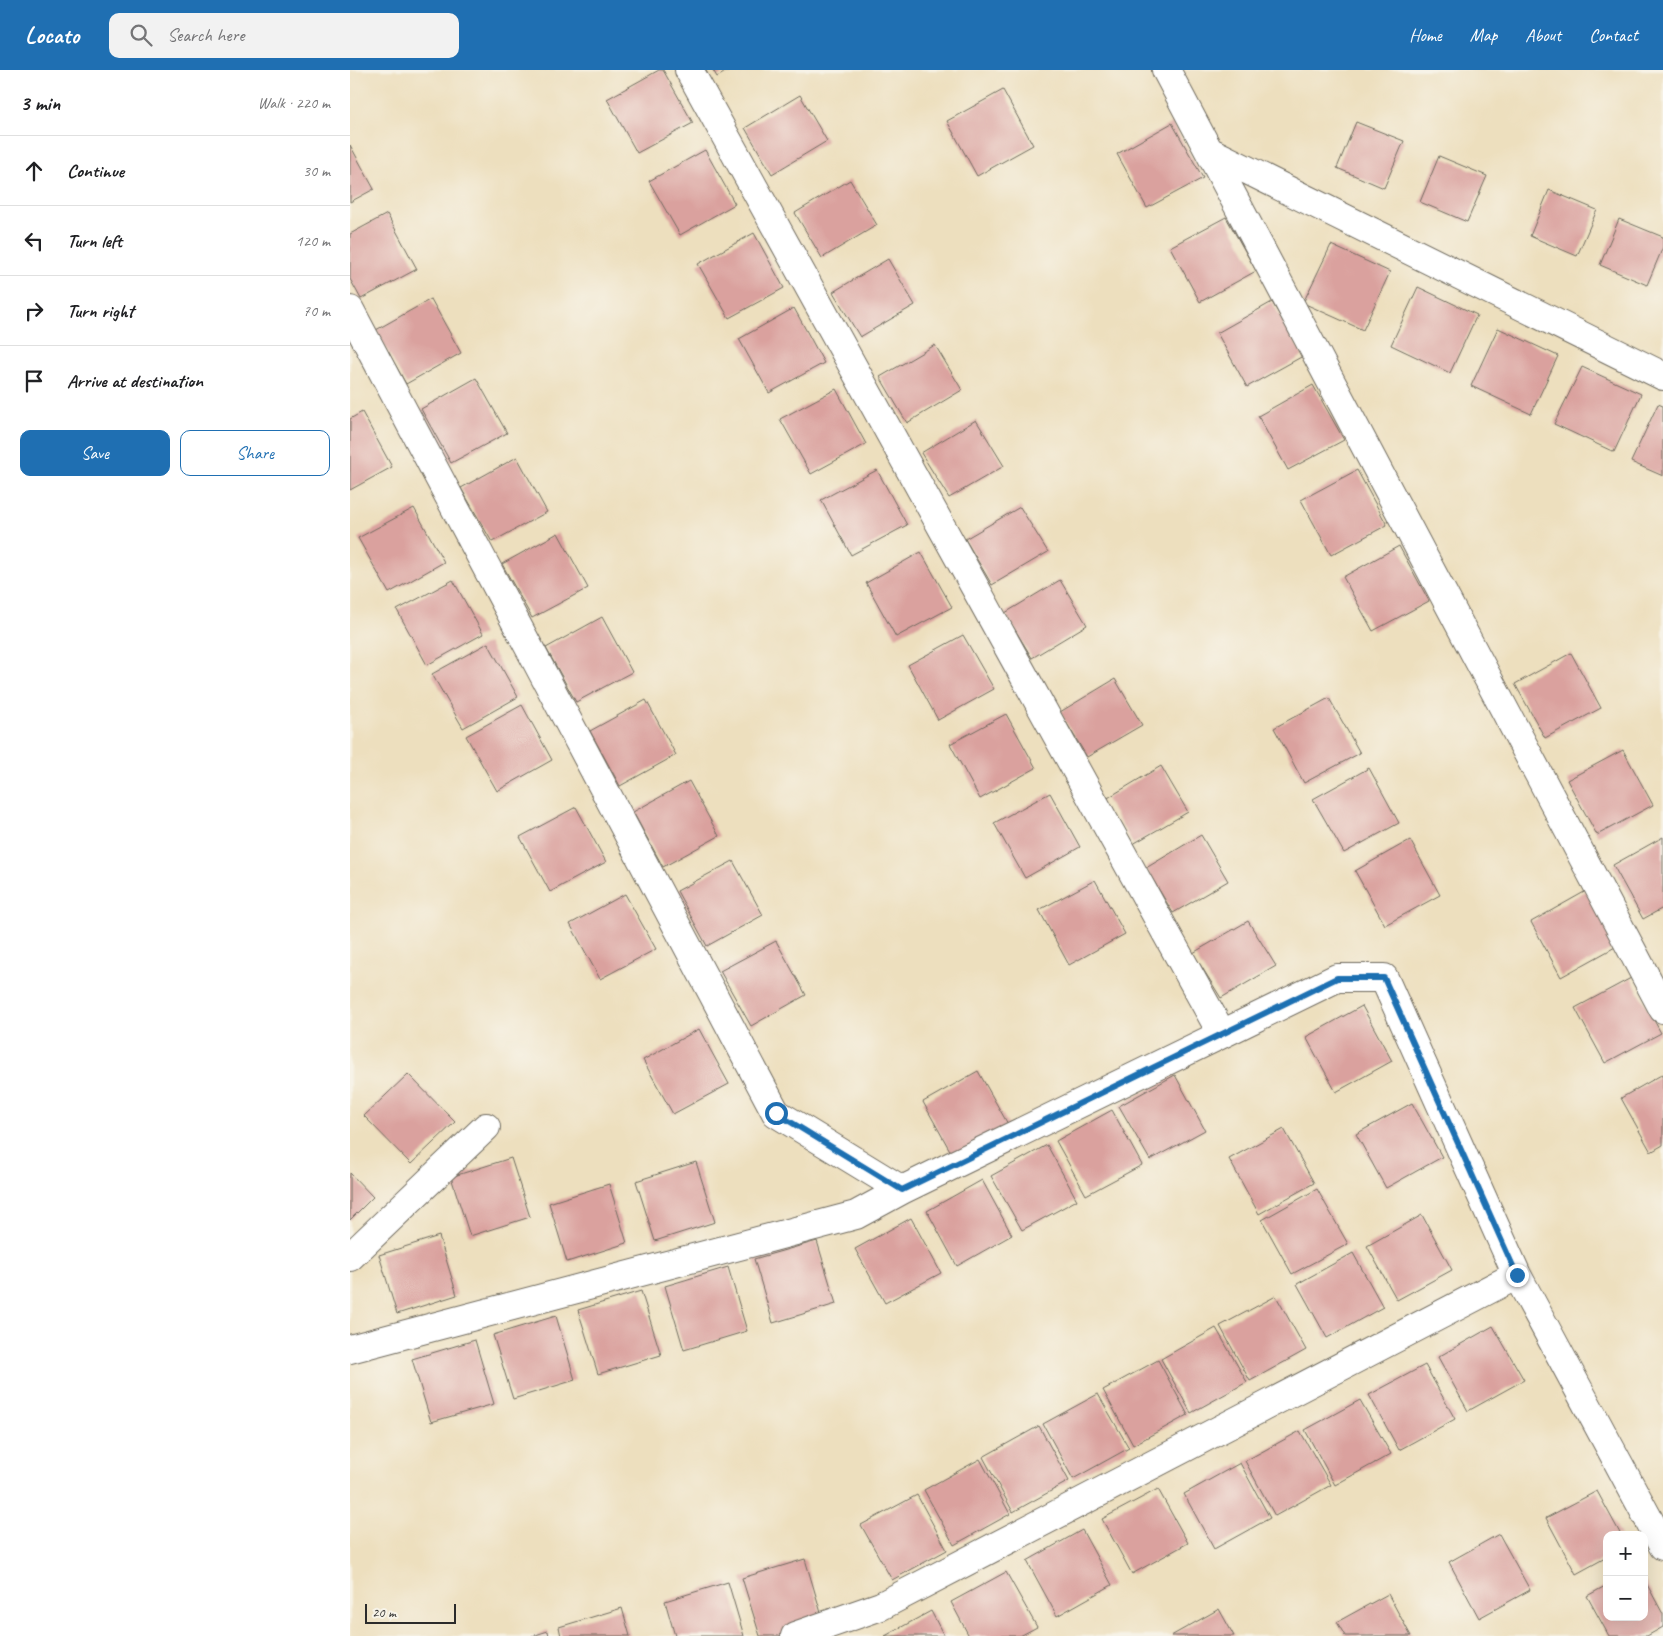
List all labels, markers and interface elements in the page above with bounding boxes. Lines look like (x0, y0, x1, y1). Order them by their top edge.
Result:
search box (109, 13, 459, 58)
text: Locato (25, 20, 79, 50)
icon: search (127, 21, 155, 49)
text: Search here (167, 23, 245, 47)
text: Home (1409, 24, 1442, 46)
text: Map (1470, 24, 1497, 46)
text: About (1525, 24, 1561, 46)
text: Contact (1589, 24, 1638, 46)
text: 3 min (20, 90, 60, 116)
text: Walk · 220 m (258, 93, 330, 113)
icon: ahead (20, 157, 48, 185)
text: Continue (67, 159, 124, 183)
text: 30 m (303, 161, 330, 181)
icon: left (20, 227, 48, 255)
text: Turn left (67, 229, 122, 253)
text: 120 m (296, 231, 330, 251)
icon: right (20, 297, 48, 325)
text: Turn right (67, 299, 134, 323)
text: 70 m (303, 301, 330, 321)
icon: arrive (20, 367, 48, 395)
text: Arrive at destination (67, 369, 203, 393)
button: Save (20, 430, 170, 476)
button: Share (180, 430, 330, 476)
route start (765, 1102, 788, 1125)
route end (1506, 1264, 1529, 1287)
map controls (1603, 1531, 1648, 1621)
button: + (1603, 1531, 1648, 1576)
button: − (1603, 1576, 1648, 1621)
scale bar (365, 1601, 456, 1624)
text: 20 m (372, 1604, 396, 1621)

